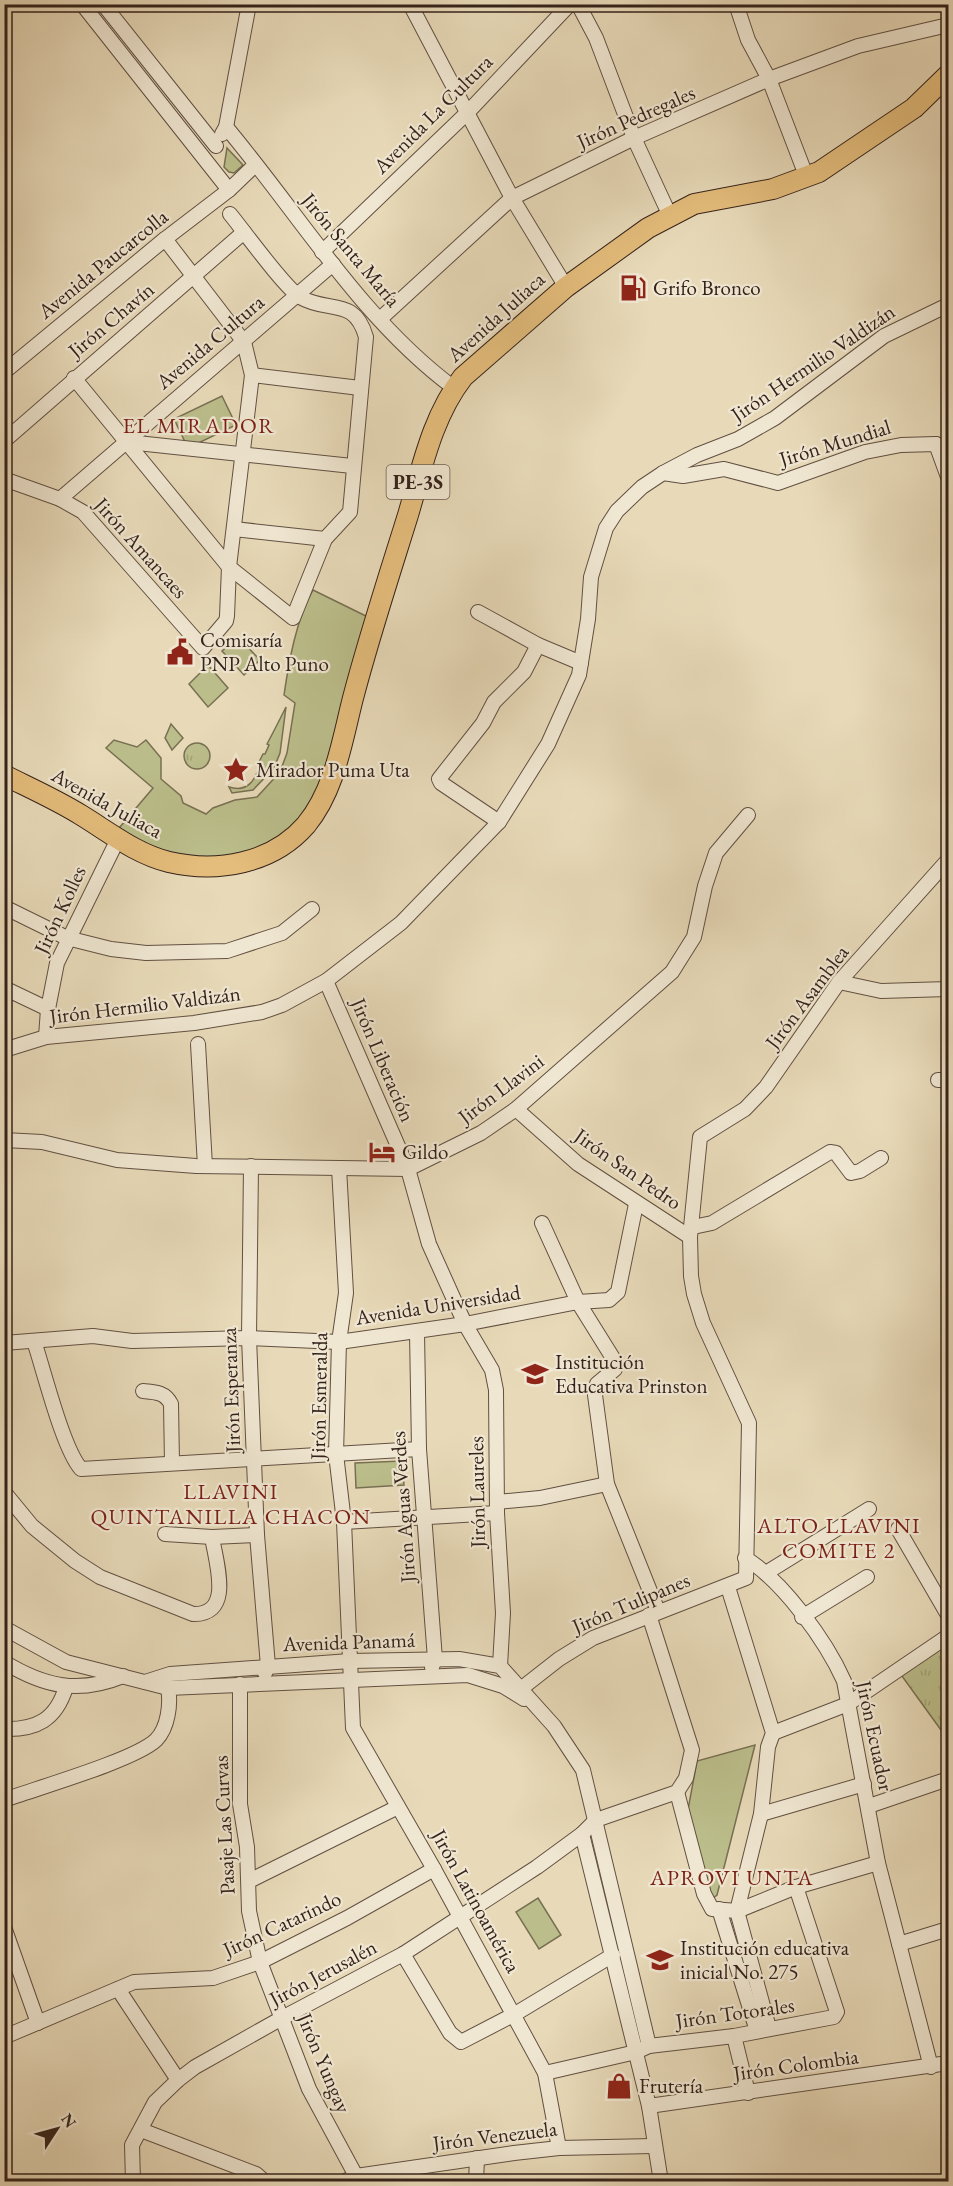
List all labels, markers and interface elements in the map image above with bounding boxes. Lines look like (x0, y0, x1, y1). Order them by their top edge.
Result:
street label: Avenida La Cultura (366, 48, 499, 180)
street label: Jirón Pedregales (571, 78, 699, 155)
street label: Jirón Santa María (294, 186, 407, 313)
street label: Avenida Paucarcolla (31, 203, 174, 325)
street label: Avenida Juliaca (440, 265, 551, 368)
fuel station icon: Grifo Bronco (618, 273, 648, 303)
place label: Grifo Bronco (653, 274, 761, 301)
street label: Jirón Chavín (61, 276, 159, 365)
street label: Avenida Cultura (149, 288, 270, 395)
street label: Jirón Hermilio Valdizán (724, 298, 900, 429)
district label: EL MIRADOR (123, 411, 275, 440)
street label: Jirón Mundial (774, 413, 894, 473)
road number: PE-3S (386, 465, 450, 499)
street label: Jirón Amancaes (88, 490, 194, 604)
place label: Comisaría PNP Alto Puno (200, 626, 329, 677)
public building icon: Comisaría PNP Alto Puno (165, 637, 195, 667)
place icon: Mirador Puma Uta (221, 755, 251, 785)
place label: Mirador Puma Uta (256, 756, 410, 783)
street label: Avenida Juliaca (46, 761, 168, 844)
street label: Jirón Kolles (27, 861, 92, 960)
street label: Jirón Asamblea (758, 939, 855, 1056)
street label: Jirón Hermilio Valdizán (46, 979, 242, 1030)
street label: Jirón Liberación (344, 992, 422, 1126)
street label: Jirón Llavini (451, 1047, 549, 1131)
street label: Jirón San Pedro (568, 1121, 687, 1215)
hotel icon: Gildo (367, 1137, 397, 1167)
place label: Gildo (402, 1138, 449, 1165)
street label: Avenida Universidad (353, 1278, 523, 1331)
street label: Jirón Esperanza (215, 1326, 246, 1455)
street label: Jirón Esmeralda (304, 1331, 333, 1462)
place label: Institución Educativa Prinston (555, 1348, 708, 1399)
school or university icon: Institución Educativa Prinston (520, 1359, 550, 1389)
street label: Jirón Aguas Verdes (384, 1430, 421, 1586)
street label: Jirón Laureles (462, 1436, 491, 1550)
district label: LLAVINI QUINTANILLA CHACON (90, 1477, 372, 1531)
district label: ALTO LLAVINI COMITE 2 (756, 1511, 921, 1565)
street label: Jirón Tulipanes (566, 1566, 694, 1640)
street label: Avenida Panamá (281, 1626, 416, 1657)
street label: Jirón Ecuador (850, 1676, 900, 1794)
street label: Pasaje Las Curvas (206, 1754, 241, 1895)
street label: Jirón Latinoamérica (425, 1822, 527, 1978)
district label: APROVI UNTA (649, 1863, 814, 1892)
street label: Jirón Catarindo (216, 1884, 345, 1964)
street label: Jirón Jerusalén (263, 1933, 381, 2013)
place label: Institución educativa inicial No. 275 (680, 1934, 850, 1985)
school or university icon: Institución educativa inicial No. 275 (645, 1945, 675, 1975)
street label: Jirón Totorales (672, 1991, 796, 2034)
street label: Jirón Yungay (291, 2007, 358, 2117)
street label: Jirón Colombia (730, 2042, 861, 2087)
shop icon: Frutería (604, 2071, 634, 2101)
place label: Frutería (639, 2072, 704, 2099)
north arrow (27, 2099, 87, 2159)
text: N (56, 2109, 81, 2132)
street label: Jirón Venezuela (429, 2114, 559, 2157)

